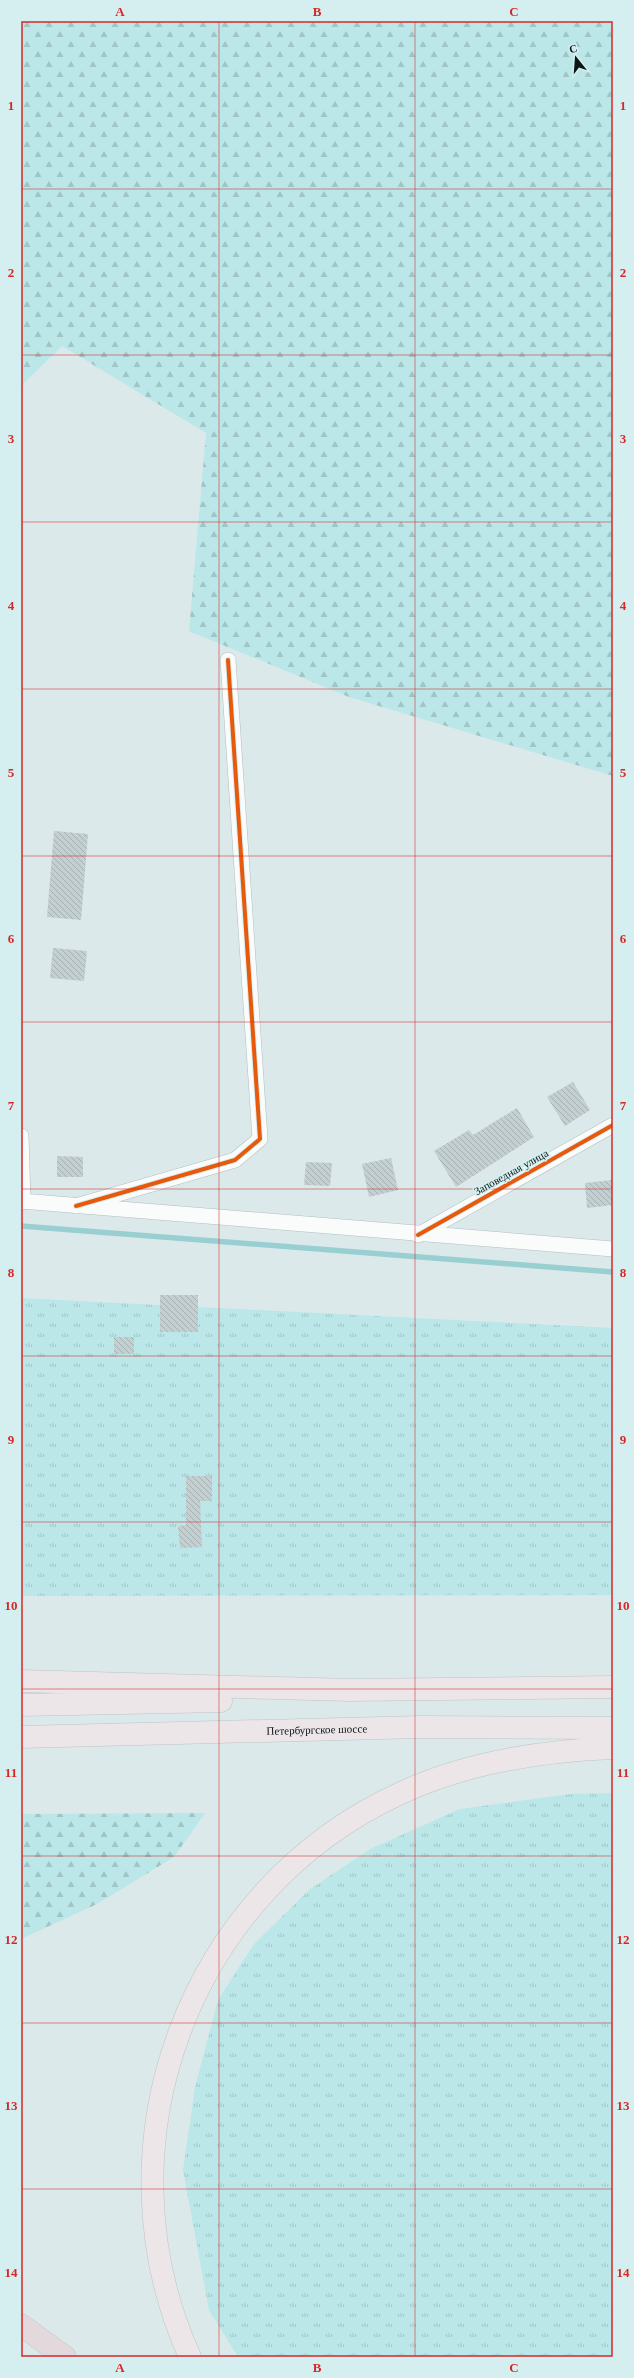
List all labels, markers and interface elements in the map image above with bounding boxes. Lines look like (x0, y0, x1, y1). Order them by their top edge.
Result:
text: A (115, 4, 125, 19)
text: B (313, 4, 322, 19)
text: C (509, 4, 519, 19)
north arrow (556, 38, 596, 78)
text: С (568, 42, 579, 55)
text: 1 (8, 98, 14, 113)
text: 1 (620, 98, 626, 113)
text: 2 (8, 265, 14, 280)
text: 2 (620, 265, 626, 280)
text: 3 (8, 431, 15, 446)
text: 3 (620, 431, 627, 446)
text: 4 (8, 598, 15, 613)
text: 4 (620, 598, 627, 613)
text: 5 (8, 765, 15, 780)
text: 5 (620, 765, 627, 780)
text: 6 (8, 931, 15, 946)
text: 6 (620, 931, 627, 946)
text: 7 (8, 1098, 15, 1113)
text: 7 (620, 1098, 627, 1113)
street label: Заповедная улица (472, 1147, 550, 1197)
text: 8 (8, 1265, 15, 1280)
text: 8 (620, 1265, 627, 1280)
text: 9 (8, 1432, 15, 1447)
text: 9 (620, 1432, 627, 1447)
text: 10 (5, 1598, 18, 1613)
text: 10 (617, 1598, 630, 1613)
street label: Петербургское шоссе (266, 1722, 368, 1737)
text: 11 (5, 1765, 17, 1780)
text: 11 (617, 1765, 629, 1780)
text: 12 (5, 1932, 18, 1947)
text: 12 (617, 1932, 630, 1947)
text: 13 (5, 2098, 18, 2113)
text: 13 (617, 2098, 630, 2113)
text: 14 (5, 2265, 18, 2280)
text: 14 (617, 2265, 630, 2280)
text: A (115, 2360, 125, 2375)
text: B (313, 2360, 322, 2375)
text: C (509, 2360, 519, 2375)

